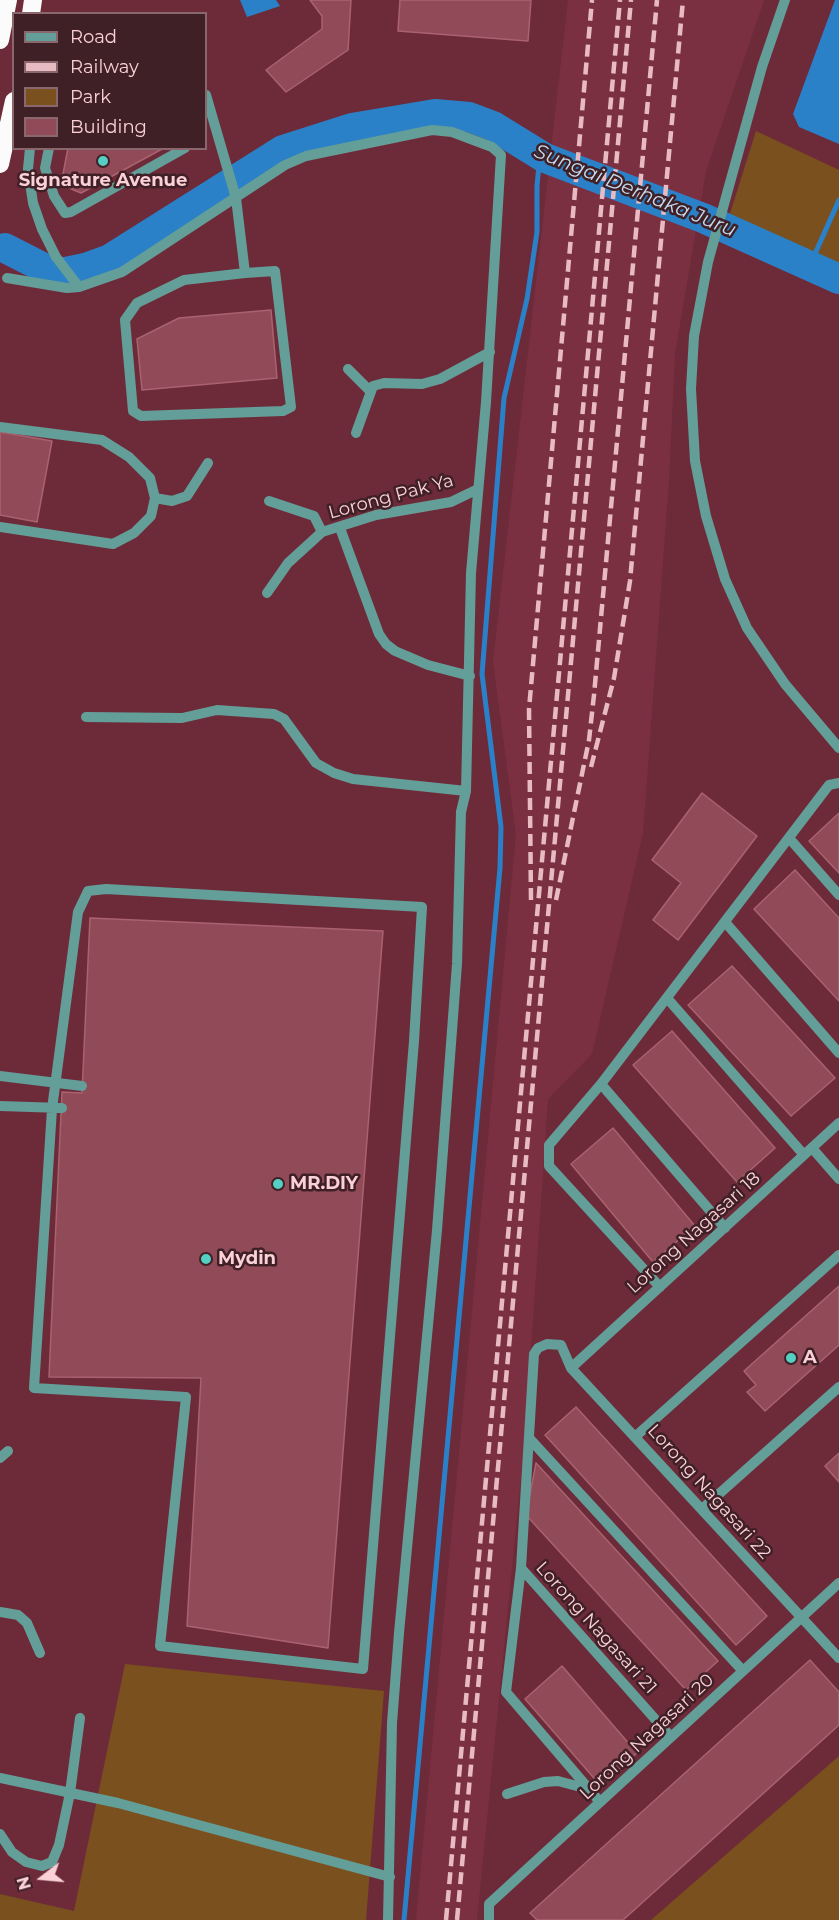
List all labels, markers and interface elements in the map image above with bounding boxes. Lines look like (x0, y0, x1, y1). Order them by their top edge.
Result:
legend (12, 12, 207, 150)
text: Road (70, 26, 117, 48)
text: Railway (70, 56, 139, 78)
text: Park (70, 86, 111, 108)
text: Building (70, 116, 147, 138)
water label: Sungai Derhaka Juru (531, 139, 739, 243)
marker: Signature Avenue (96, 154, 110, 168)
place label: Signature Avenue (19, 170, 187, 192)
street label: Lorong Pak Ya (326, 470, 456, 524)
street label: Lorong Nagasari 18 (623, 1168, 765, 1298)
place label: MR.DIY (290, 1173, 358, 1195)
marker: MR.DIY (271, 1177, 285, 1191)
place label: Mydin (218, 1248, 276, 1270)
marker: Mydin (199, 1252, 213, 1266)
place label: A (803, 1347, 817, 1369)
marker: A (784, 1351, 798, 1365)
street label: Lorong Nagasari 22 (643, 1420, 775, 1564)
street label: Lorong Nagasari 21 (531, 1558, 661, 1698)
street label: Lorong Nagasari 20 (575, 1669, 719, 1805)
north arrow (12, 1848, 72, 1908)
text: N (13, 1874, 35, 1892)

